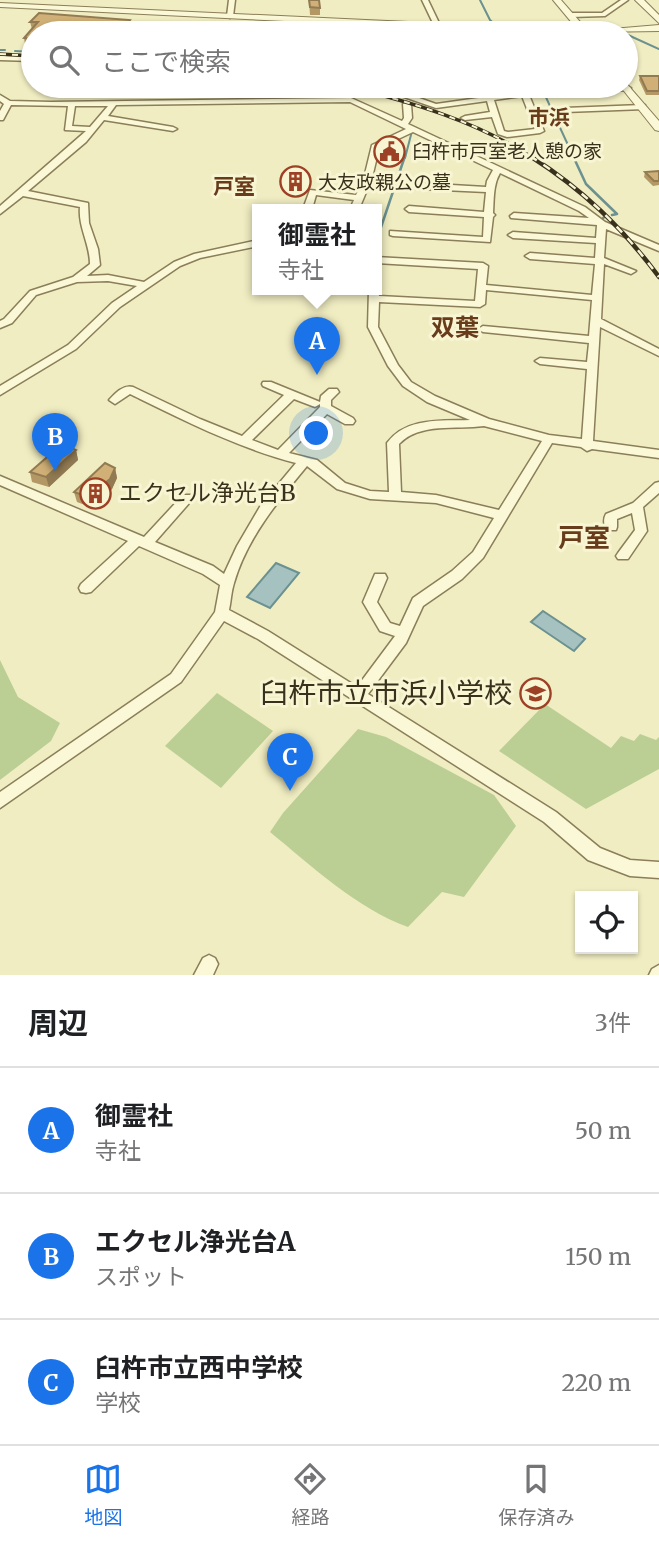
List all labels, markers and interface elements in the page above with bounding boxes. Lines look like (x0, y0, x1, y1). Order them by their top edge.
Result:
search box (21, 21, 638, 98)
icon: search (45, 41, 83, 79)
text: ここで検索 (101, 45, 231, 78)
district label: 市浜 (528, 104, 570, 131)
public building icon: 臼杵市戸室老人憩の家 (372, 134, 406, 168)
place label: 臼杵市戸室老人憩の家 (412, 139, 602, 163)
building icon: 大友政親公の墓 (278, 165, 312, 199)
place label: 大友政親公の墓 (318, 170, 451, 194)
district label: 戸室 (213, 173, 255, 200)
popup (252, 204, 382, 295)
text: 御霊社 (278, 218, 356, 251)
text: 寺社 (278, 255, 324, 284)
district label: 双葉 (431, 312, 479, 343)
pin: A (294, 317, 340, 375)
pin: B (32, 413, 78, 471)
your location (299, 416, 333, 450)
building icon: エクセル浄光台B (79, 476, 113, 510)
place label: エクセル浄光台B (119, 478, 295, 507)
district label: 戸室 (558, 521, 610, 554)
place label: 臼杵市立市浜小学校 (260, 675, 512, 711)
school or university icon: 臼杵市立市浜小学校 (518, 676, 552, 710)
pin: C (267, 733, 313, 791)
map controls (575, 891, 638, 954)
button: locate (575, 891, 638, 954)
text: 周辺 (28, 1004, 88, 1042)
text: 3件 (595, 1008, 631, 1037)
text: 御霊社 (95, 1099, 173, 1132)
text: A (43, 1116, 59, 1145)
text: 50 m (575, 1116, 631, 1145)
text: 寺社 (95, 1136, 141, 1165)
text: エクセル浄光台A (95, 1225, 295, 1258)
text: B (43, 1242, 59, 1271)
text: 150 m (565, 1242, 631, 1271)
text: スポット (95, 1262, 187, 1291)
text: 臼杵市立西中学校 (95, 1351, 303, 1384)
text: C (43, 1368, 59, 1397)
text: 220 m (561, 1368, 631, 1397)
text: 学校 (95, 1388, 141, 1417)
tab: 地図 (84, 1460, 123, 1529)
tab: 経路 (291, 1460, 330, 1529)
tab: 保存済み (498, 1460, 575, 1529)

